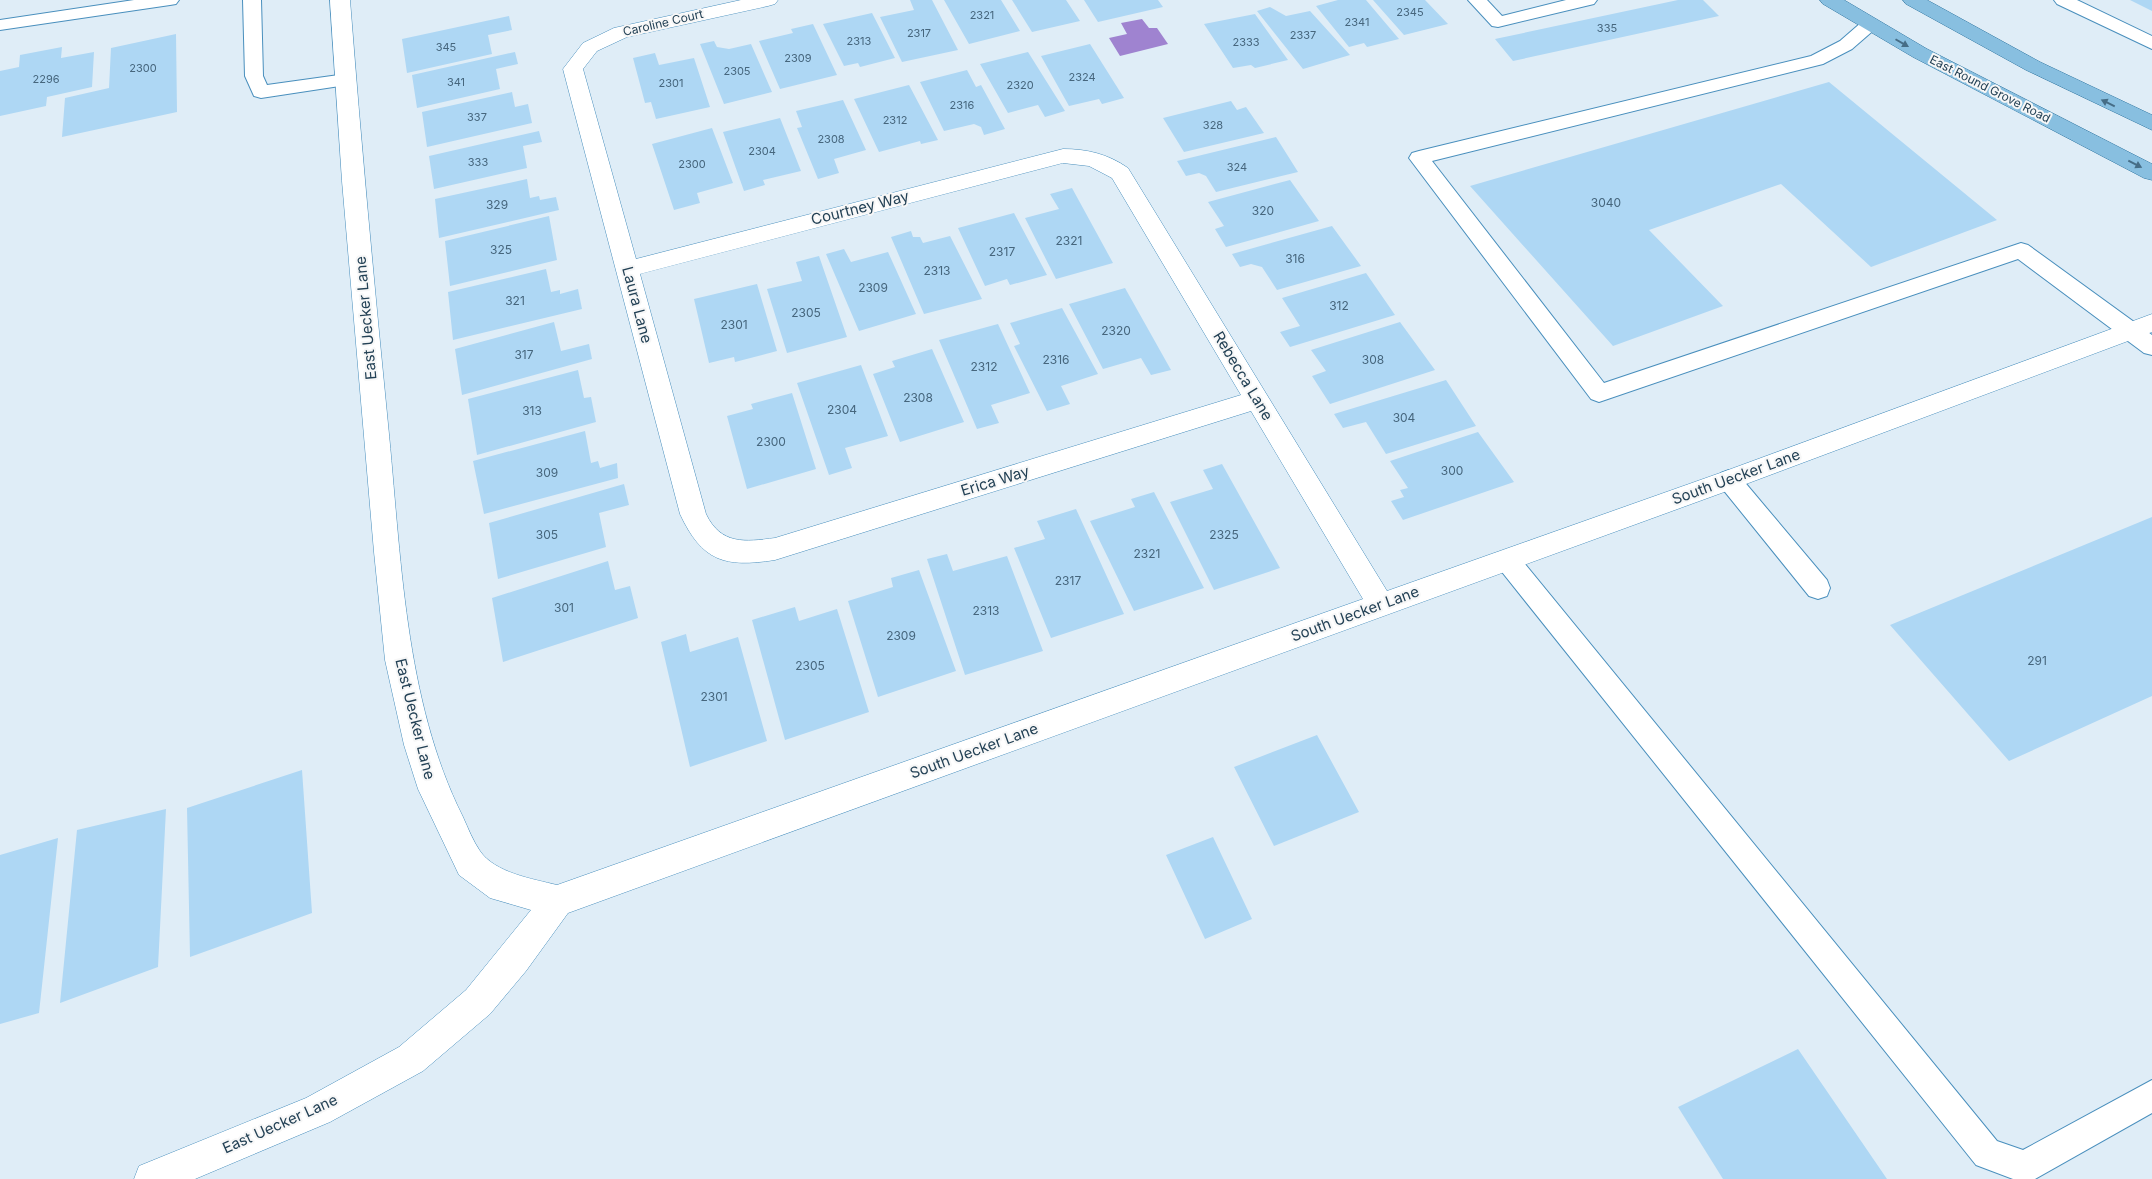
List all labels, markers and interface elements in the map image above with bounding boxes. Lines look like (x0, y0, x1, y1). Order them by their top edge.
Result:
house number: 2345 (1396, 5, 1424, 19)
street label: Caroline Court (621, 6, 705, 39)
house number: 2321 (970, 8, 994, 22)
house number: 2341 (1345, 15, 1369, 29)
house number: 335 (1597, 21, 1617, 35)
house number: 2317 (907, 26, 931, 40)
house number: 2337 (1290, 28, 1316, 42)
house number: 2313 (847, 34, 872, 48)
house number: 2333 (1232, 35, 1260, 49)
one-way arrow (1895, 39, 1909, 47)
house number: 345 (436, 40, 457, 54)
house number: 2309 (784, 51, 812, 65)
street label: East Round Grove Road (1927, 52, 2053, 125)
house number: 2300 (129, 61, 157, 75)
house number: 2305 (723, 64, 751, 78)
house number: 2324 (1068, 70, 1096, 84)
house number: 2296 (32, 72, 60, 86)
house number: 341 (447, 75, 465, 89)
house number: 2301 (659, 76, 683, 90)
house number: 2320 (1006, 78, 1034, 92)
house number: 2316 (950, 98, 975, 112)
one-way arrow (2101, 99, 2115, 107)
house number: 337 (467, 110, 487, 124)
house number: 2312 (883, 113, 907, 127)
house number: 328 (1203, 118, 1223, 132)
house number: 2308 (817, 132, 845, 146)
house number: 2304 (748, 144, 776, 158)
house number: 333 (468, 155, 488, 169)
house number: 2300 (678, 157, 706, 171)
house number: 324 (1227, 160, 1247, 174)
one-way arrow (2127, 160, 2142, 168)
street label: Courtney Way (809, 186, 911, 229)
house number: 3040 (1591, 195, 1621, 210)
house number: 329 (486, 197, 508, 212)
house number: 320 (1252, 203, 1274, 218)
house number: 2321 (1056, 233, 1082, 248)
house number: 325 (490, 242, 512, 257)
house number: 2317 (989, 244, 1015, 259)
house number: 316 (1285, 251, 1305, 266)
street label: East Uecker Lane (351, 255, 380, 381)
house number: 2313 (923, 263, 951, 278)
street label: Laura Lane (618, 264, 657, 345)
house number: 2309 (858, 280, 888, 295)
house number: 321 (505, 293, 525, 308)
house number: 312 (1329, 298, 1349, 313)
house number: 2305 (791, 305, 821, 320)
house number: 2301 (720, 317, 748, 332)
house number: 2320 (1101, 323, 1131, 338)
street label: Rebecca Lane (1209, 328, 1277, 424)
house number: 317 (514, 347, 534, 362)
house number: 2316 (1042, 352, 1070, 367)
house number: 308 (1362, 352, 1384, 367)
house number: 2312 (971, 359, 997, 374)
house number: 2308 (903, 390, 933, 405)
house number: 2304 (827, 402, 857, 417)
house number: 313 (522, 403, 542, 418)
house number: 304 (1393, 410, 1416, 425)
house number: 2300 (756, 434, 786, 449)
street label: South Uecker Lane (1669, 445, 1803, 509)
street label: Erica Way (958, 461, 1032, 500)
house number: 300 (1441, 463, 1463, 478)
house number: 309 (536, 465, 558, 480)
house number: 305 (536, 527, 558, 542)
house number: 2325 (1209, 527, 1239, 542)
house number: 2321 (1134, 546, 1160, 561)
house number: 2317 (1055, 573, 1081, 588)
street label: South Uecker Lane (1288, 582, 1422, 646)
house number: 301 (554, 600, 574, 615)
house number: 2313 (972, 603, 1000, 618)
house number: 2309 (886, 628, 916, 643)
house number: 291 (2027, 653, 2047, 668)
street label: East Uecker Lane (391, 656, 440, 781)
house number: 2305 (795, 658, 825, 673)
house number: 2301 (700, 689, 728, 704)
street label: South Uecker Lane (907, 719, 1041, 783)
street label: East Uecker Lane (219, 1090, 340, 1157)

